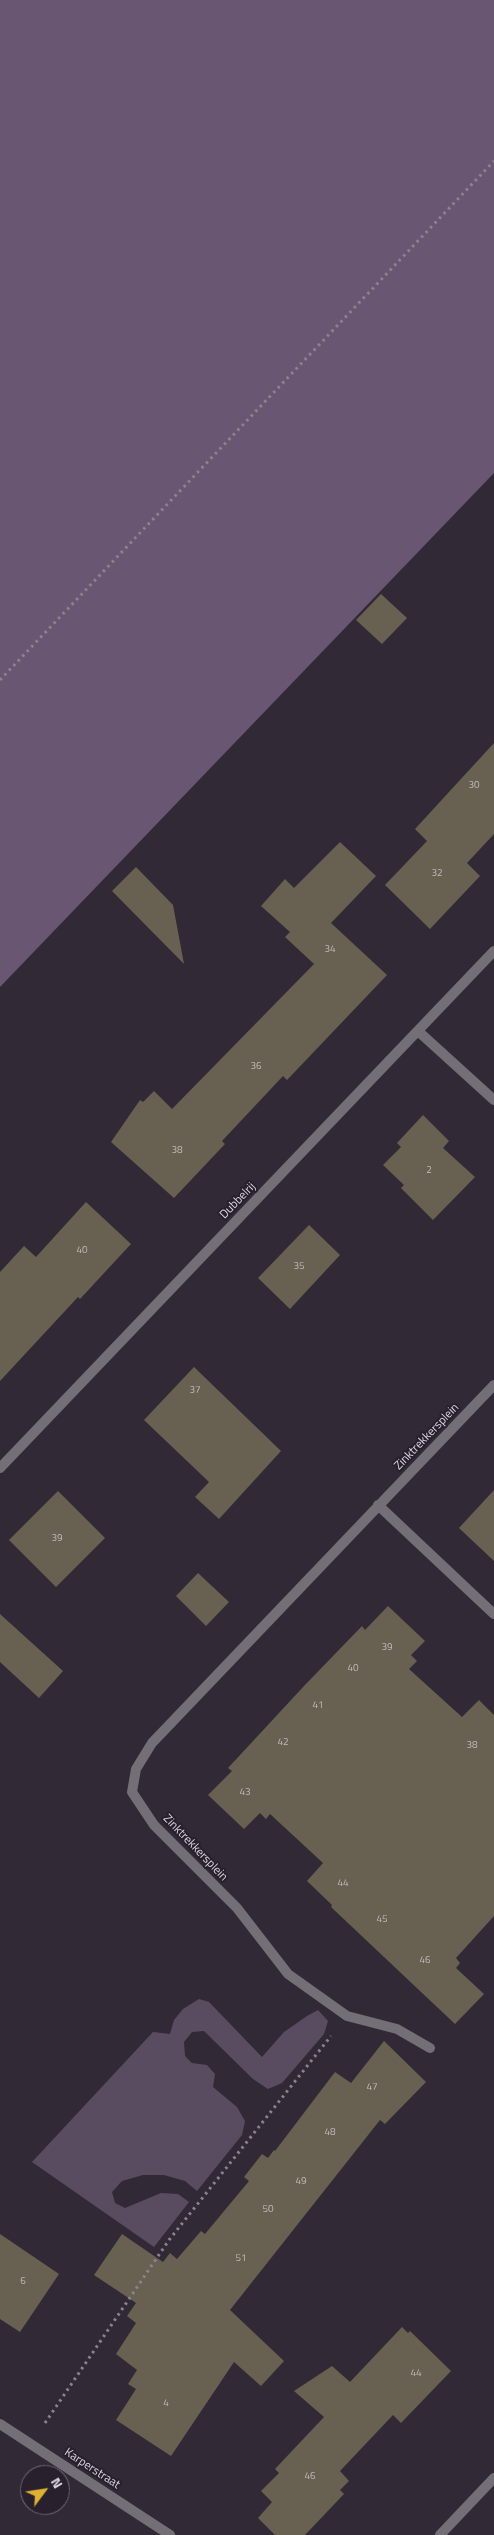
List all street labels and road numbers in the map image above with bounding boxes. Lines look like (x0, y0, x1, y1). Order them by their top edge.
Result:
street label: Dubbelrij (217, 1180, 259, 1222)
street label: Zinktrekkersplein (392, 1401, 462, 1473)
street label: Zinktrekkersplein (160, 1812, 230, 1884)
street label: Karperstraat (61, 2446, 123, 2492)

